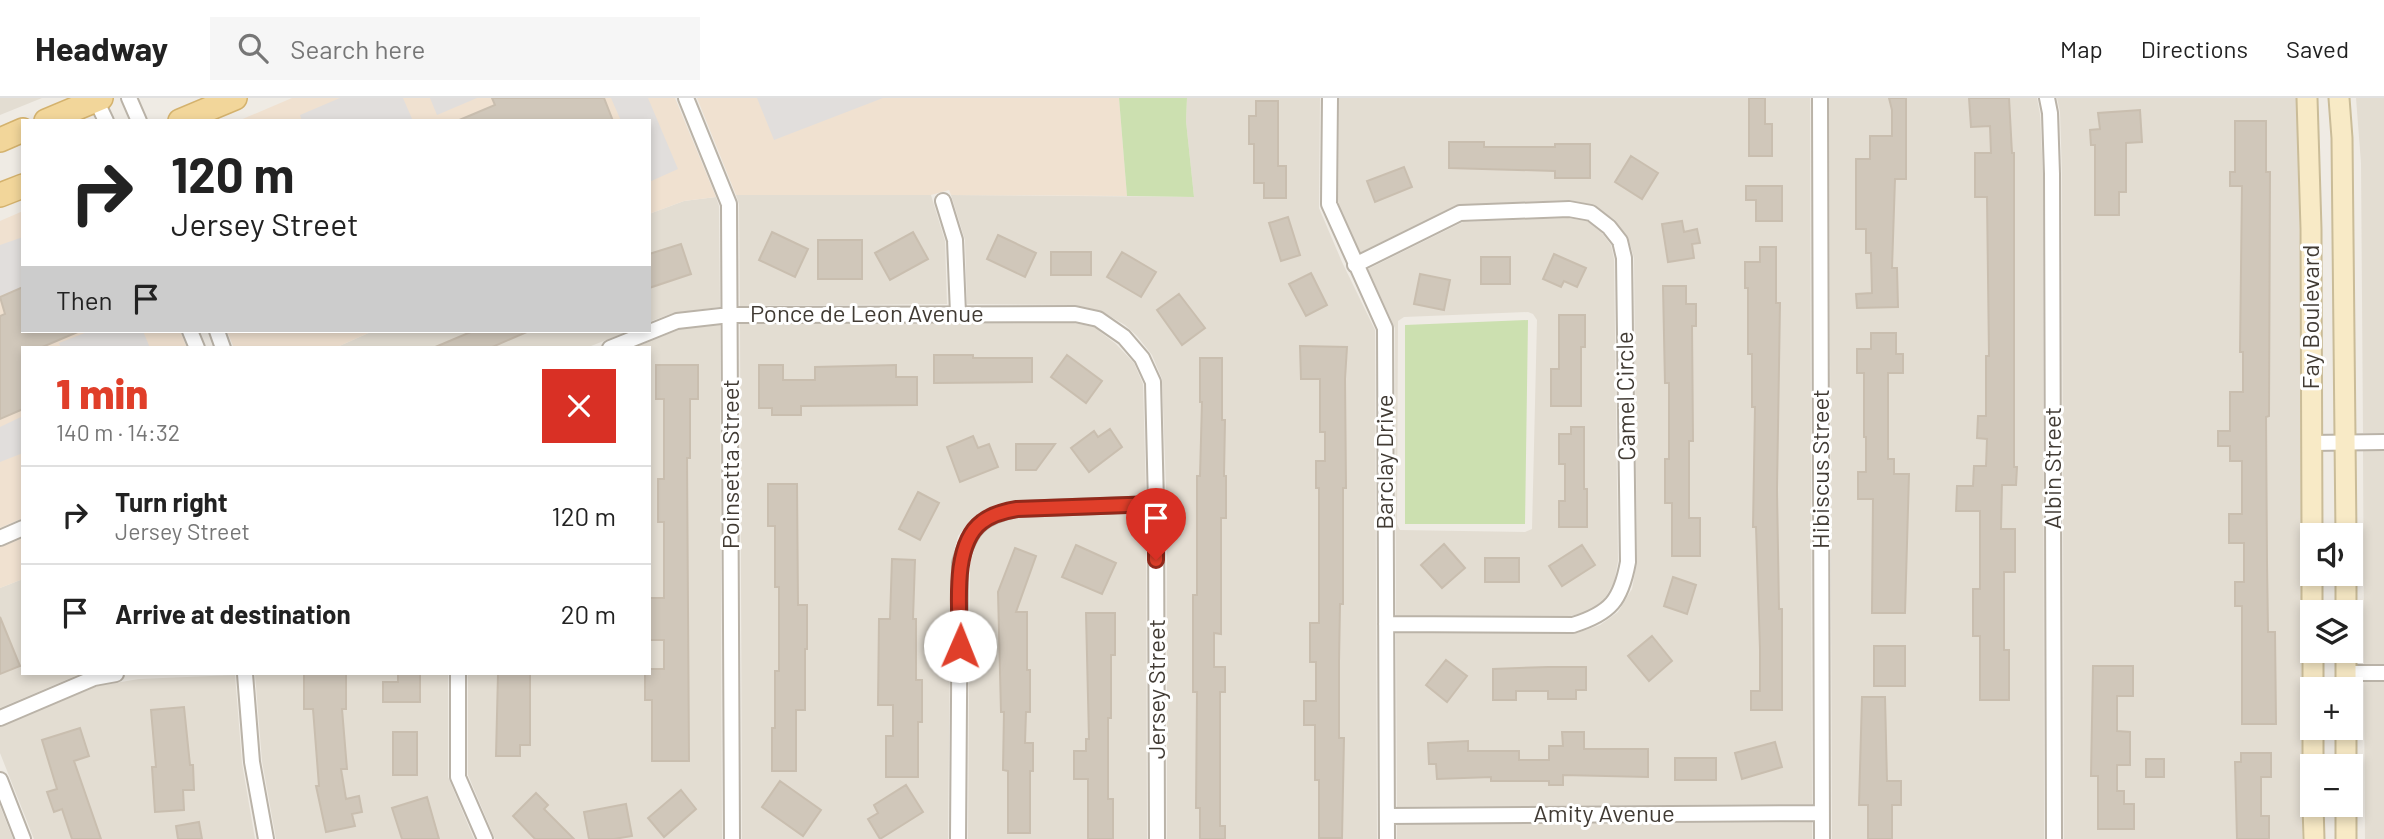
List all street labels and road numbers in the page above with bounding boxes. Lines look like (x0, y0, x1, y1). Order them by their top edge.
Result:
street label: Fay Boulevard (2295, 245, 2324, 389)
street label: Ponce de Leon Avenue (750, 298, 984, 327)
street label: Camel Circle (1609, 331, 1640, 461)
street label: Poinsetta Street (715, 379, 744, 549)
street label: Hibiscus Street (1805, 389, 1834, 549)
street label: Barclay Drive (1369, 394, 1398, 530)
street label: Albin Street (2037, 407, 2066, 529)
street label: Jersey Street (1141, 619, 1170, 759)
street label: Amity Avenue (1533, 798, 1675, 827)

